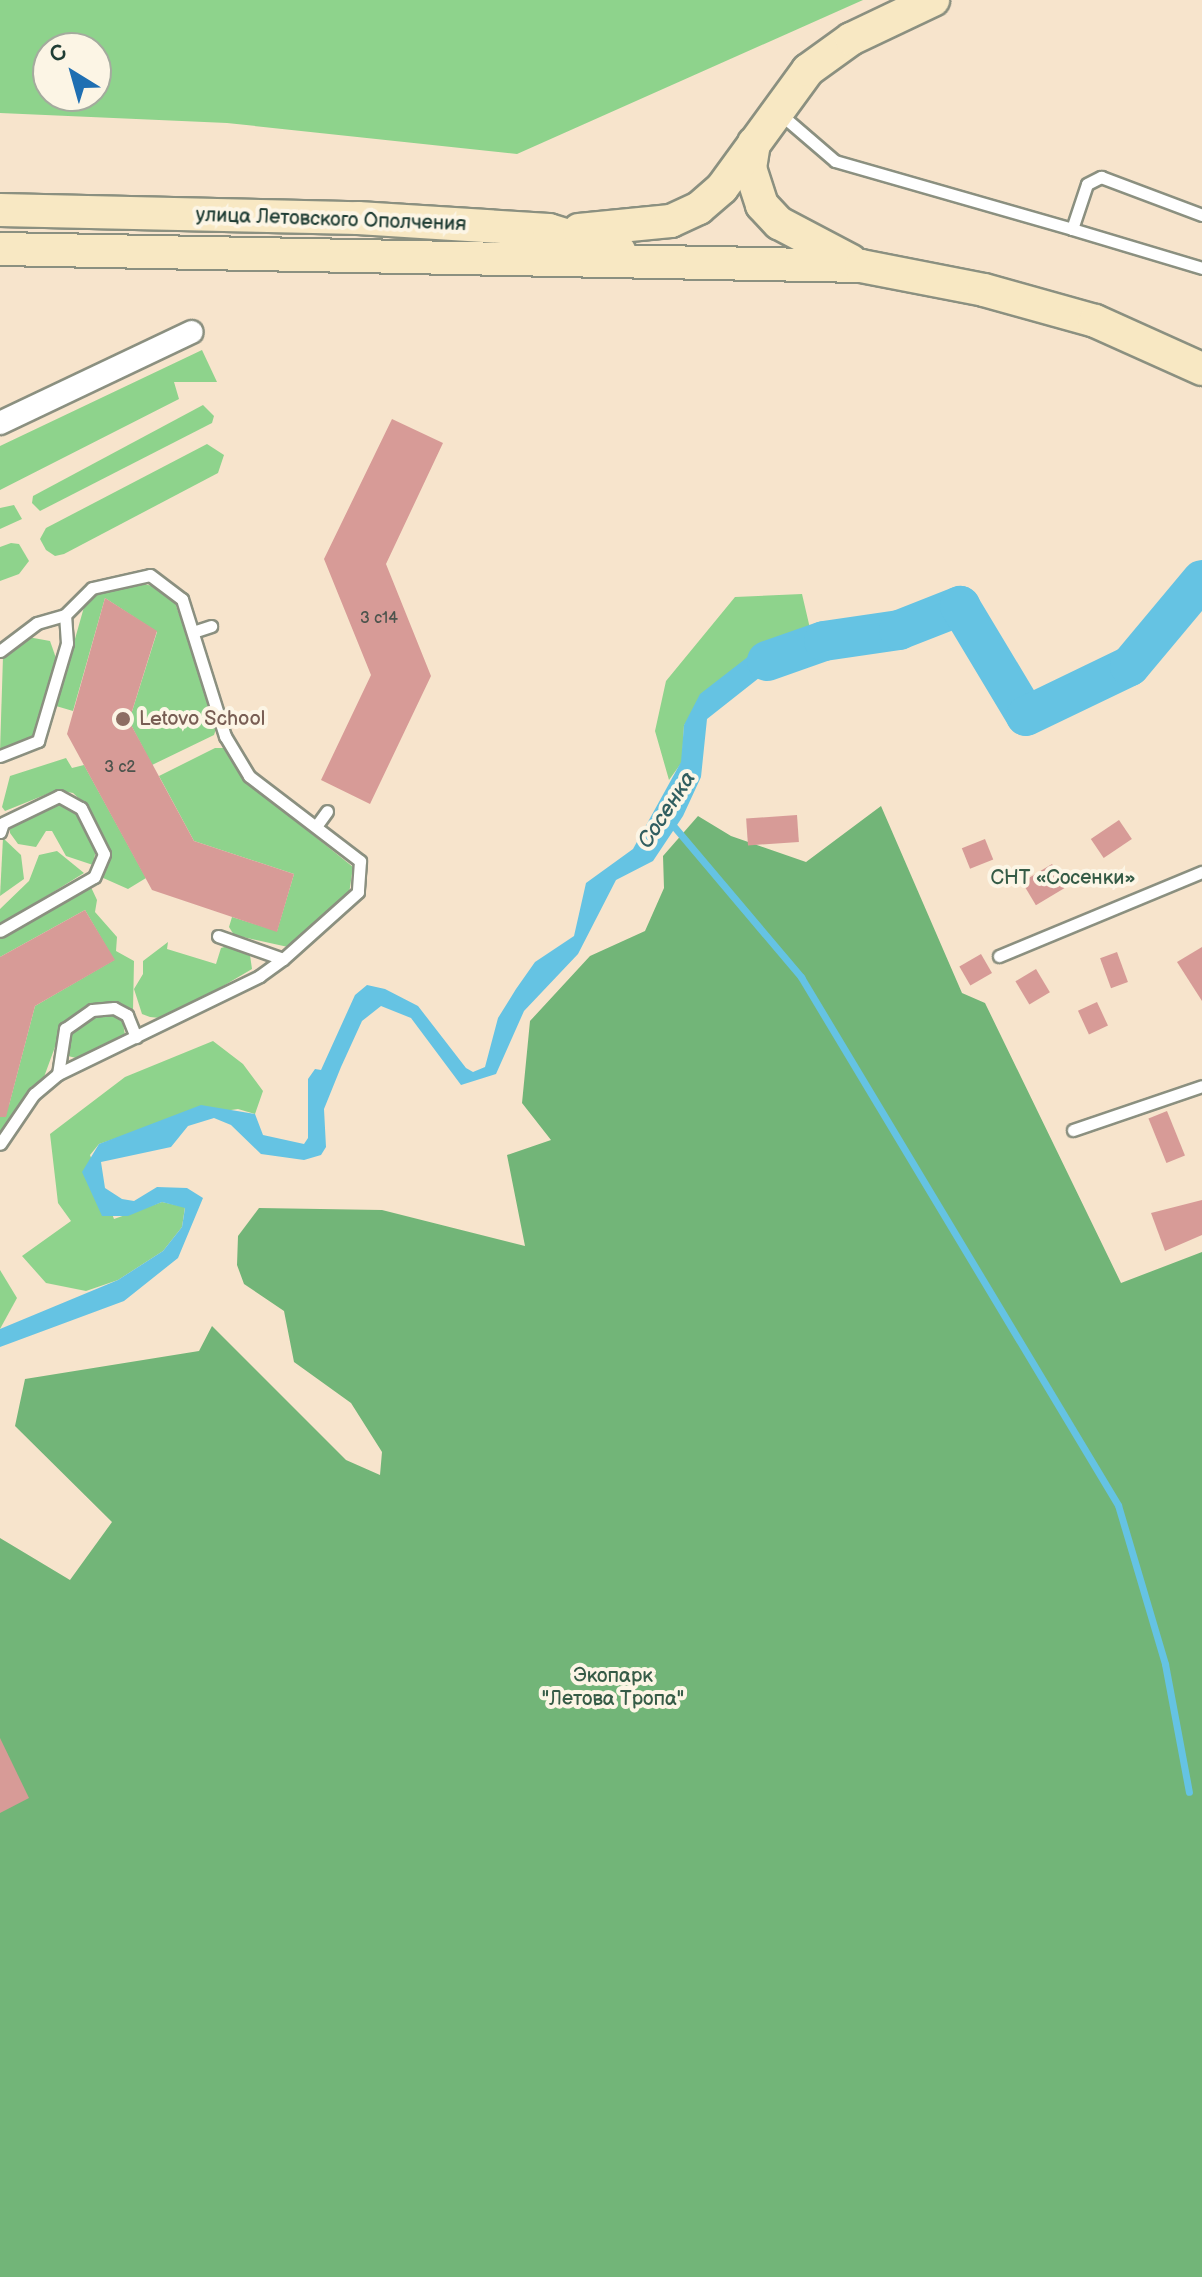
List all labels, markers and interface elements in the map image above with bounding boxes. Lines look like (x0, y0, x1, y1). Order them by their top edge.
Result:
north arrow (32, 32, 112, 112)
text: С (44, 39, 73, 69)
street label: улица Летовского Ополчения (195, 203, 467, 237)
house number: 3 с14 (360, 609, 398, 629)
place label: Letovo School (139, 707, 266, 731)
marker: Letovo School (114, 710, 132, 728)
house number: 3 с2 (104, 758, 136, 778)
water label: Сосенка (632, 766, 702, 854)
park label: СНТ «Сосенки» (990, 866, 1136, 890)
park label: Экопарк "Летова Тропа" (542, 1664, 684, 1711)

